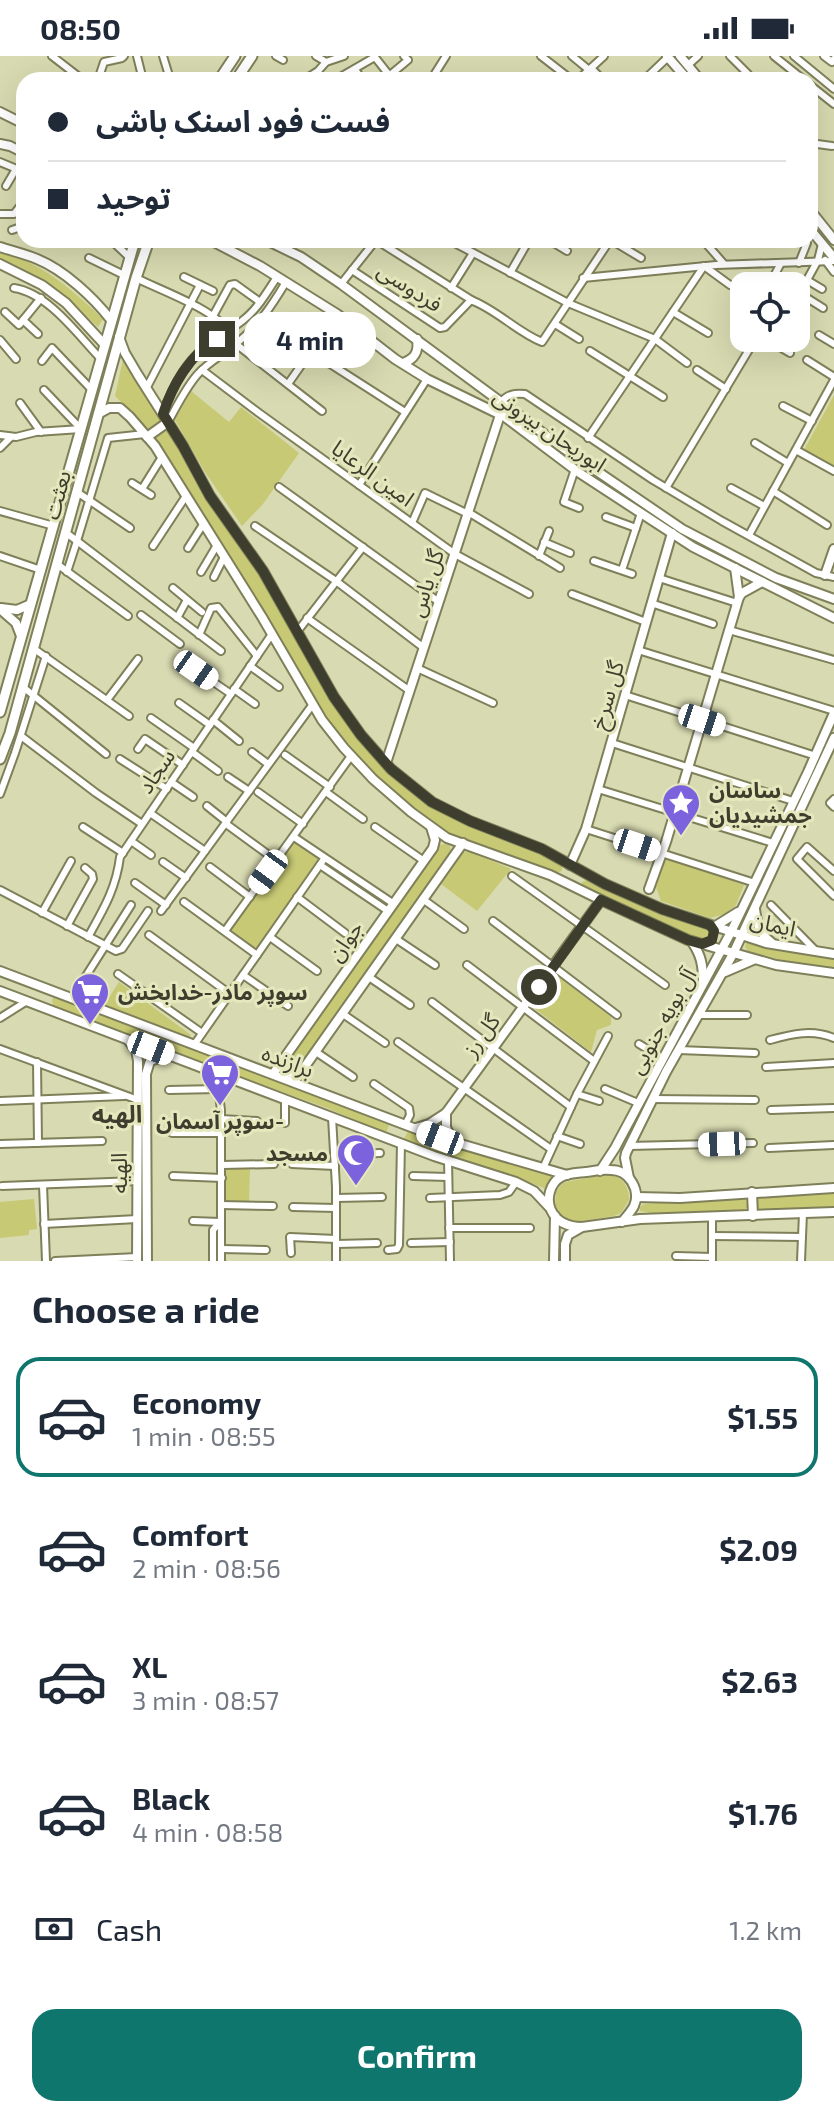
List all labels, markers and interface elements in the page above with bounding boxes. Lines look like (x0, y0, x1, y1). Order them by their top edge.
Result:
text: 08:50 (40, 10, 121, 46)
text: فست فود اسنک باشی (96, 102, 390, 138)
text: توحید (96, 179, 171, 215)
street label: فردوسی (373, 256, 448, 317)
map controls (730, 272, 810, 352)
button: locate (730, 272, 810, 352)
callout: 4 min (245, 311, 377, 367)
route end (199, 321, 235, 357)
text: 4 min (276, 324, 344, 355)
street label: ابوریحان بیرونی (488, 382, 612, 478)
street label: امین الرعایا (327, 434, 420, 512)
street label: بعثت (37, 467, 75, 522)
street label: گل یاس (402, 545, 449, 620)
car (169, 646, 223, 694)
street label: گل سرخ (584, 657, 633, 733)
car (675, 701, 729, 739)
street label: سجاد (131, 743, 179, 798)
place label: ساسان جمشیدیان (709, 776, 812, 828)
place icon: ساسان جمشیدیان (660, 782, 702, 837)
car (610, 826, 664, 864)
car (244, 846, 292, 898)
street label: ایمان (748, 905, 799, 942)
street label: جوان (321, 915, 368, 966)
street label: آل بویه جنوبی (621, 962, 702, 1078)
route start (521, 969, 557, 1005)
supermarket icon: سوپر مادر-خدابخش (69, 971, 111, 1026)
place label: سوپر مادر-خدابخش (118, 978, 308, 1007)
street label: گل رز (456, 1007, 506, 1063)
car (124, 1028, 178, 1068)
street label: برازنده (258, 1038, 318, 1084)
supermarket icon: سوپر آسمان- (199, 1052, 241, 1107)
district label: الهیه (92, 1099, 142, 1129)
place label: سوپر آسمان- (156, 1107, 284, 1136)
car (413, 1118, 467, 1158)
car (698, 1131, 746, 1157)
mosque icon: مسجد (335, 1132, 377, 1187)
place label: مسجد (266, 1139, 328, 1166)
street label: الهیه (105, 1152, 132, 1194)
text: Choose a ride (32, 1287, 260, 1330)
icon: car (36, 1381, 108, 1453)
text: Economy (132, 1384, 261, 1420)
text: $1.55 (727, 1399, 798, 1435)
text: 1 min · 08:55 (132, 1420, 276, 1451)
icon: car (36, 1513, 108, 1585)
text: Comfort (132, 1516, 249, 1552)
text: $2.09 (719, 1531, 798, 1567)
text: 2 min · 08:56 (132, 1552, 281, 1583)
icon: car (36, 1645, 108, 1717)
text: XL (132, 1648, 167, 1684)
text: $2.63 (721, 1663, 798, 1699)
text: 3 min · 08:57 (132, 1684, 279, 1715)
icon: car (36, 1777, 108, 1849)
text: Black (132, 1780, 210, 1816)
text: $1.76 (728, 1795, 798, 1831)
text: 4 min · 08:58 (132, 1816, 283, 1847)
icon: cash (32, 1907, 76, 1951)
text: Cash (96, 1911, 162, 1947)
text: 1.2 km (729, 1914, 802, 1945)
button: Confirm (32, 2009, 802, 2101)

